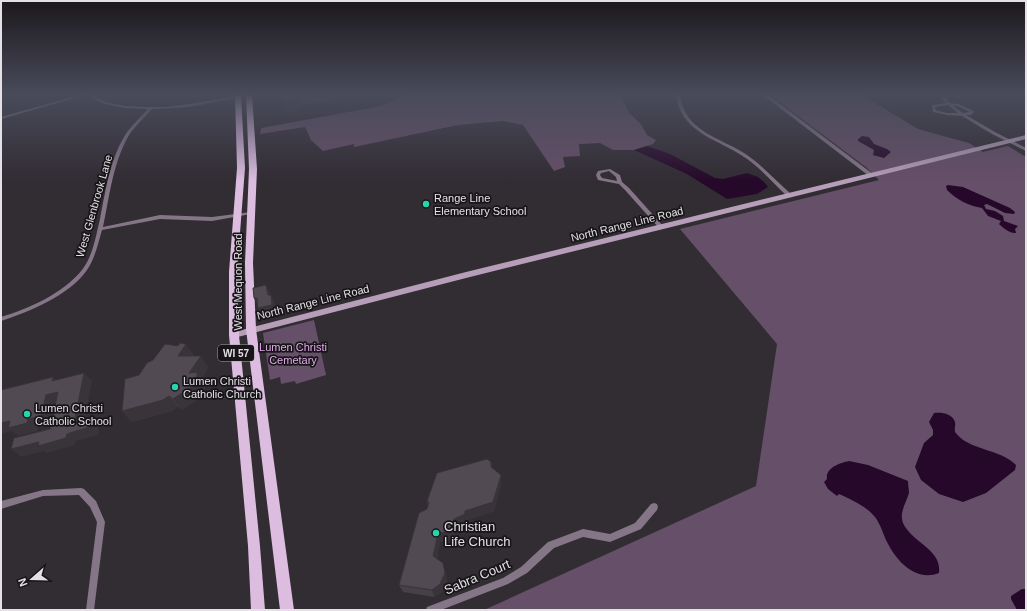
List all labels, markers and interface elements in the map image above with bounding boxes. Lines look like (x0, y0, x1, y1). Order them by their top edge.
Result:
street label: West Glenbrook Lane (74, 153, 114, 259)
place label: Range Line Elementary School (434, 192, 526, 217)
marker: Range Line Elementary School (421, 199, 431, 209)
street label: North Range Line Road (569, 204, 685, 244)
street label: West Mequon Road (232, 233, 244, 331)
street label: North Range Line Road (255, 282, 371, 322)
park label: Lumen Christi Cemetary (259, 341, 327, 366)
road number: WI 57 (218, 345, 254, 361)
place label: Lumen Christi Catholic Church (183, 375, 261, 400)
marker: Lumen Christi Catholic Church (170, 382, 180, 392)
place label: Lumen Christi Catholic School (35, 402, 111, 427)
marker: Lumen Christi Catholic School (22, 409, 32, 419)
place label: Christian Life Church (444, 519, 510, 549)
marker: Christian Life Church (431, 528, 441, 538)
street label: Sabra Court (442, 556, 513, 598)
north arrow (12, 559, 52, 599)
text: N (16, 577, 30, 588)

